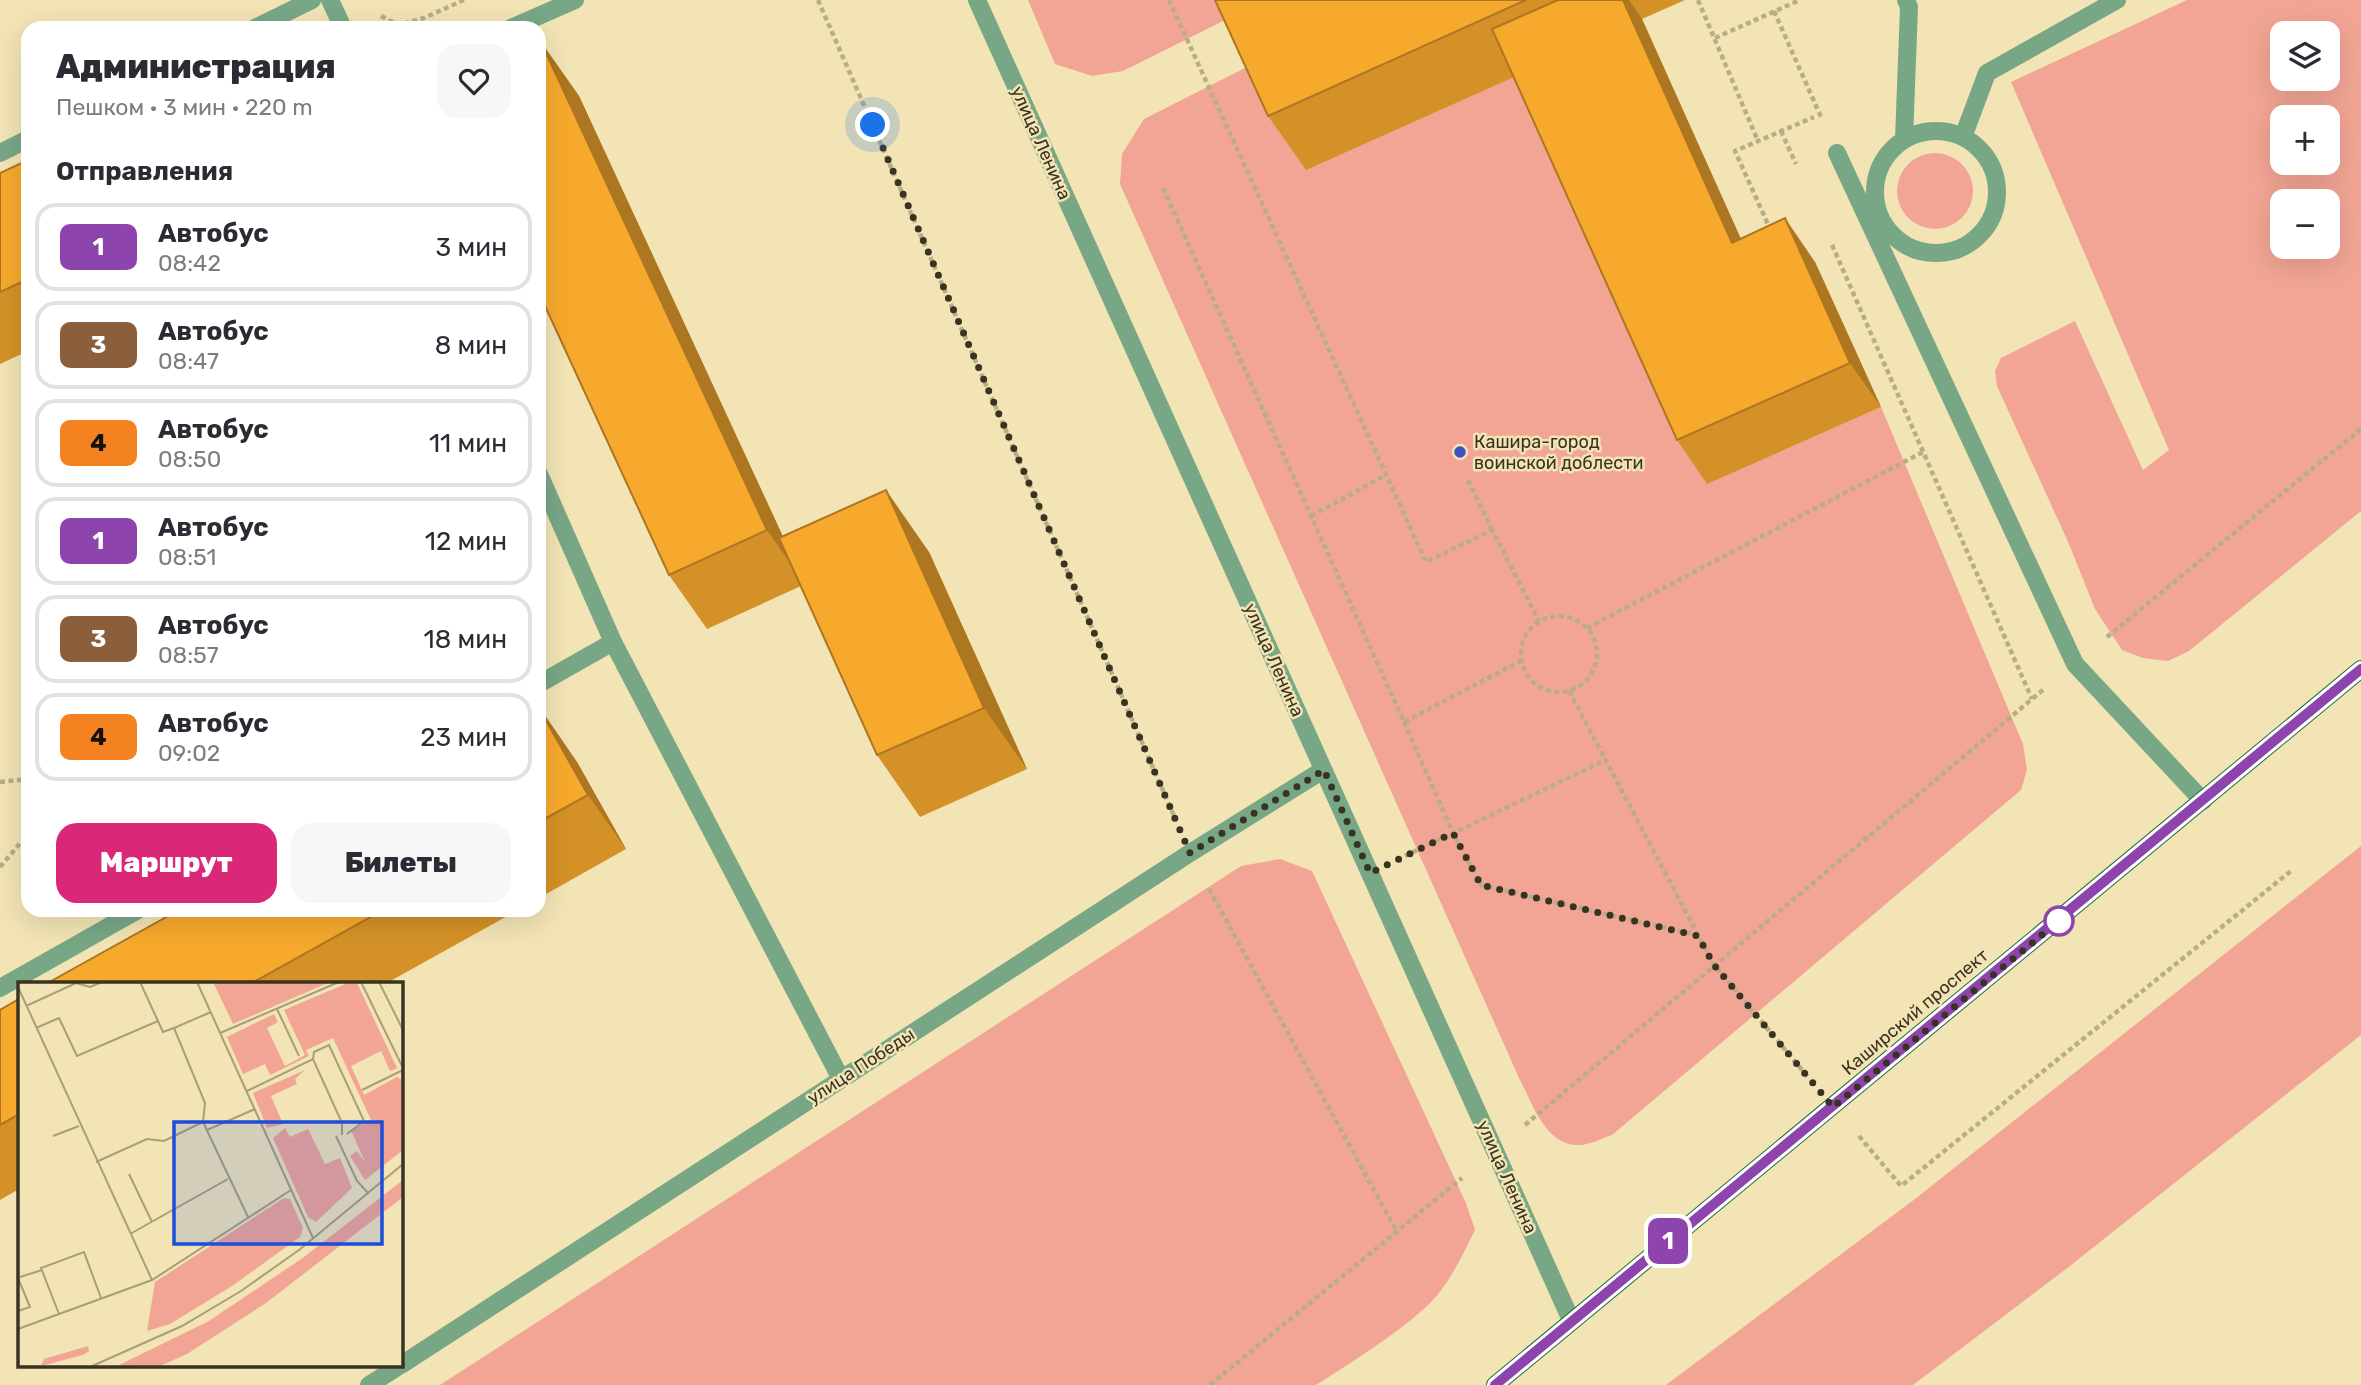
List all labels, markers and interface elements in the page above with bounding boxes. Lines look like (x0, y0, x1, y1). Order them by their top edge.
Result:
map controls (2270, 21, 2340, 259)
button: layers (2270, 21, 2340, 91)
button: heart (437, 44, 511, 118)
text: Администрация (56, 47, 336, 86)
street label: улица Ленина (1006, 83, 1076, 203)
text: Пешком · 3 мин · 220 m (56, 93, 313, 121)
button: + (2270, 105, 2340, 175)
your location (855, 107, 890, 142)
text: Отправления (56, 156, 233, 187)
button: − (2270, 189, 2340, 259)
text: Автобус (158, 218, 269, 249)
text: 3 мин (436, 232, 507, 263)
text: 1 (93, 233, 104, 261)
text: 08:42 (158, 249, 221, 277)
text: Автобус (158, 316, 269, 347)
text: 8 мин (435, 330, 507, 361)
text: 3 (91, 331, 106, 359)
text: 08:47 (158, 347, 219, 375)
text: Автобус (158, 414, 269, 445)
text: 11 мин (429, 428, 507, 459)
text: 4 (90, 429, 107, 457)
place label: Кашира-город воинской доблести (1474, 431, 1643, 474)
marker: Кашира-город воинской доблести (1452, 444, 1468, 460)
text: 08:50 (158, 445, 221, 473)
text: Автобус (158, 512, 269, 543)
text: 12 мин (425, 526, 507, 557)
text: 1 (93, 527, 104, 555)
text: 08:51 (158, 543, 216, 571)
street label: улица Ленина (1239, 600, 1309, 720)
text: Автобус (158, 610, 269, 641)
text: 18 мин (424, 624, 507, 655)
text: 3 (91, 625, 106, 653)
text: 08:57 (158, 641, 219, 669)
text: Автобус (158, 708, 269, 739)
text: 23 мин (420, 722, 507, 753)
text: 4 (90, 723, 107, 751)
text: 09:02 (158, 739, 220, 767)
button: Маршрут (56, 823, 277, 903)
button: Билеты (291, 823, 511, 903)
unlabelled marker (2044, 906, 2074, 936)
street label: Каширский проспект (1837, 944, 1993, 1080)
inset map (18, 982, 402, 1368)
street label: улица Победы (803, 1023, 919, 1109)
street label: улица Ленина (1472, 1117, 1542, 1237)
line badge: 1 (1645, 1218, 1691, 1264)
text: 1 (1662, 1227, 1674, 1255)

